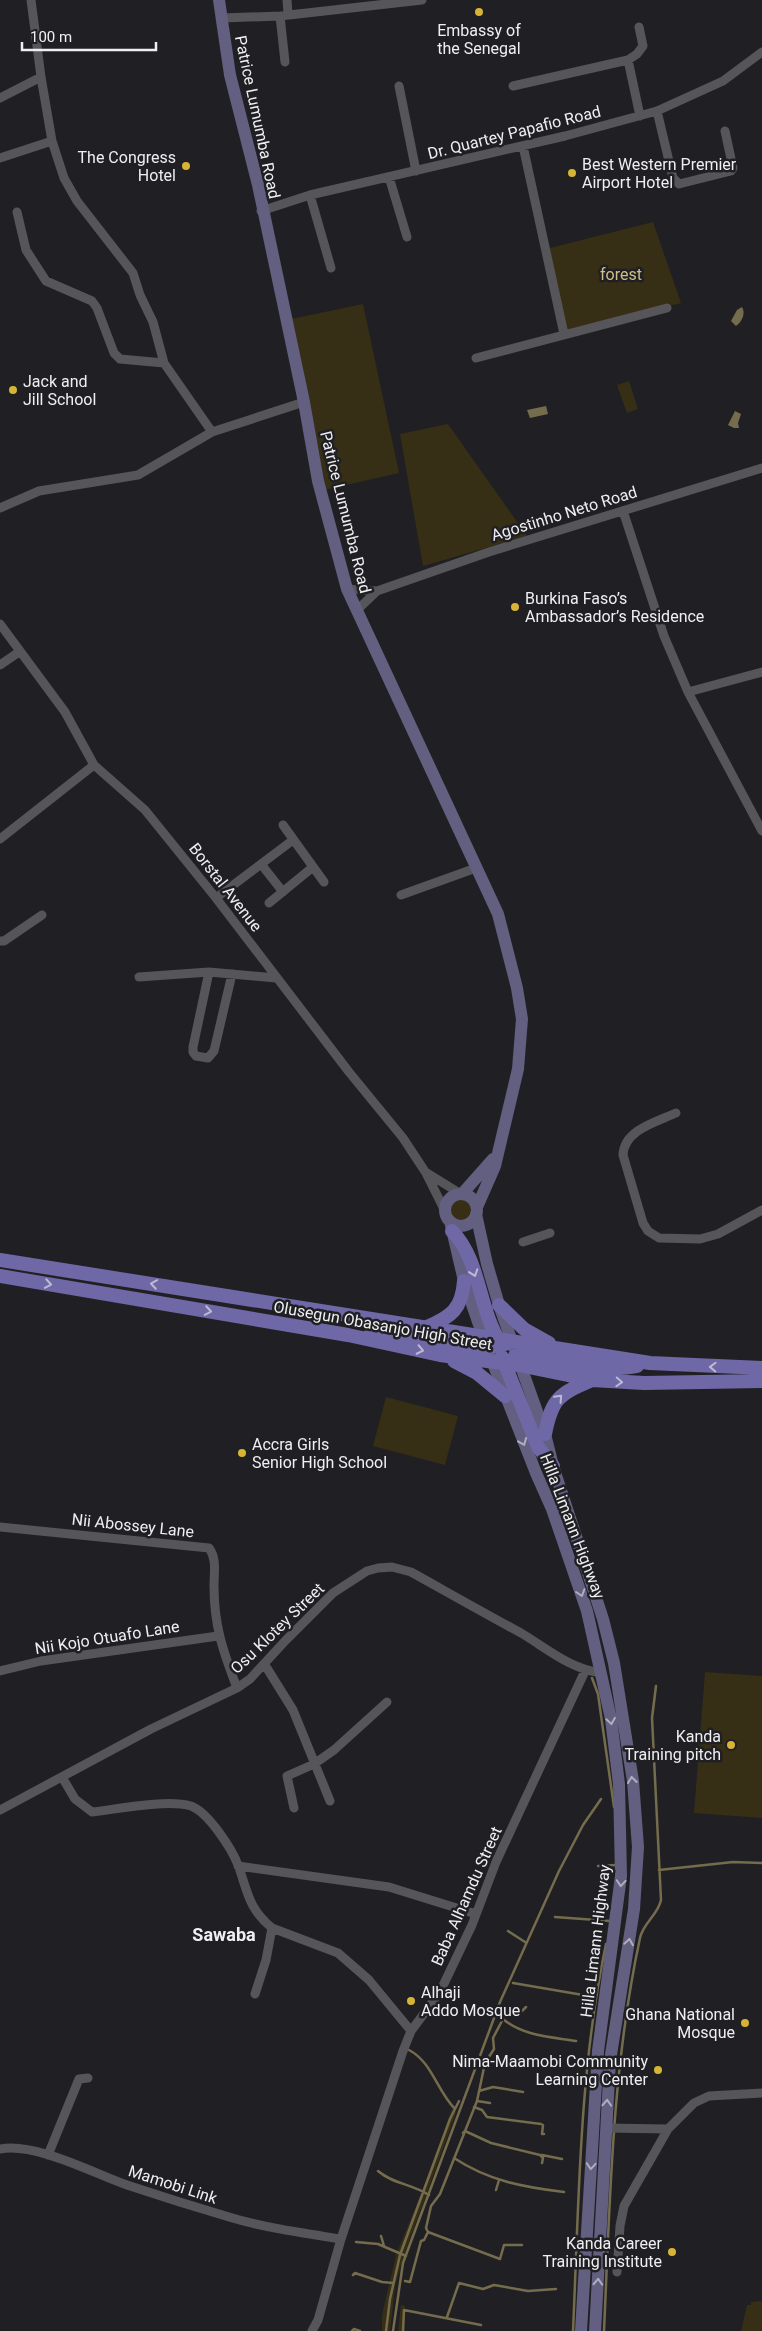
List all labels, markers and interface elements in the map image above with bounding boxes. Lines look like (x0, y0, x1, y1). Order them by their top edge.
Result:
marker: Embassy of the Senegal (473, 6, 485, 18)
scale bar (22, 20, 156, 52)
place label: Embassy of the Senegal (437, 21, 521, 58)
text: 100 m (30, 28, 72, 46)
street label: Patrice Lumumba Road (231, 34, 284, 200)
street label: Dr. Quartey Papafio Road (426, 102, 603, 163)
place label: The Congress Hotel (78, 148, 176, 185)
place label: Best Western Premier Airport Hotel (582, 155, 737, 192)
marker: The Congress Hotel (180, 160, 192, 172)
marker: Best Western Premier Airport Hotel (566, 167, 578, 179)
park label: forest (600, 265, 642, 284)
place label: Jack and Jill School (23, 372, 96, 409)
marker: Jack and Jill School (7, 384, 19, 396)
street label: Patrice Lumumba Road (316, 429, 375, 595)
street label: Agostinho Neto Road (489, 482, 639, 545)
place label: Burkina Faso’s Ambassador’s Residence (525, 589, 704, 626)
marker: Burkina Faso’s Ambassador’s Residence (509, 601, 521, 613)
street label: Borstal Avenue (185, 839, 266, 935)
one-way arrow (469, 1268, 479, 1277)
one-way arrow (44, 1278, 52, 1288)
one-way arrow (149, 1279, 158, 1289)
street label: Olusegun Obasanjo High Street (272, 1297, 494, 1354)
one-way arrow (205, 1305, 213, 1316)
one-way arrow (415, 1344, 424, 1355)
one-way arrow (709, 1362, 717, 1372)
one-way arrow (615, 1376, 623, 1387)
one-way arrow (553, 1395, 562, 1404)
place label: Accra Girls Senior High School (252, 1435, 387, 1472)
one-way arrow (517, 1437, 527, 1445)
marker: Accra Girls Senior High School (236, 1447, 248, 1459)
street label: Hilla Limann Highway (536, 1451, 609, 1602)
street label: Nii Abossey Lane (71, 1510, 195, 1541)
street label: Osu Klotey Street (227, 1579, 328, 1678)
one-way arrow (576, 1588, 586, 1597)
street label: Nii Kojo Otuafo Lane (33, 1617, 181, 1658)
one-way arrow (605, 1717, 616, 1725)
place label: Kanda Training pitch (625, 1727, 721, 1764)
marker: Kanda Training pitch (725, 1739, 737, 1751)
one-way arrow (628, 1776, 638, 1784)
street label: Baba Alhamdu Street (427, 1824, 506, 1969)
street label: Hilla Limann Highway (577, 1863, 614, 2019)
one-way arrow (615, 1879, 626, 1887)
district label: Sawaba (192, 1924, 256, 1945)
one-way arrow (623, 1937, 634, 1945)
place label: Alhaji Addo Mosque (421, 1983, 520, 2020)
marker: Alhaji Addo Mosque (405, 1995, 417, 2007)
place label: Ghana National Mosque (625, 2005, 735, 2042)
marker: Ghana National Mosque (739, 2017, 751, 2029)
place label: Nima-Maamobi Community Learning Center (452, 2052, 649, 2089)
marker: Nima-Maamobi Community Learning Center (652, 2064, 664, 2076)
one-way arrow (602, 2098, 613, 2106)
street label: Mamobi Link (126, 2161, 220, 2208)
one-way arrow (585, 2162, 596, 2170)
place label: Kanda Career Training Institute (542, 2234, 663, 2271)
marker: Kanda Career Training Institute (666, 2246, 678, 2258)
one-way arrow (592, 2278, 603, 2286)

